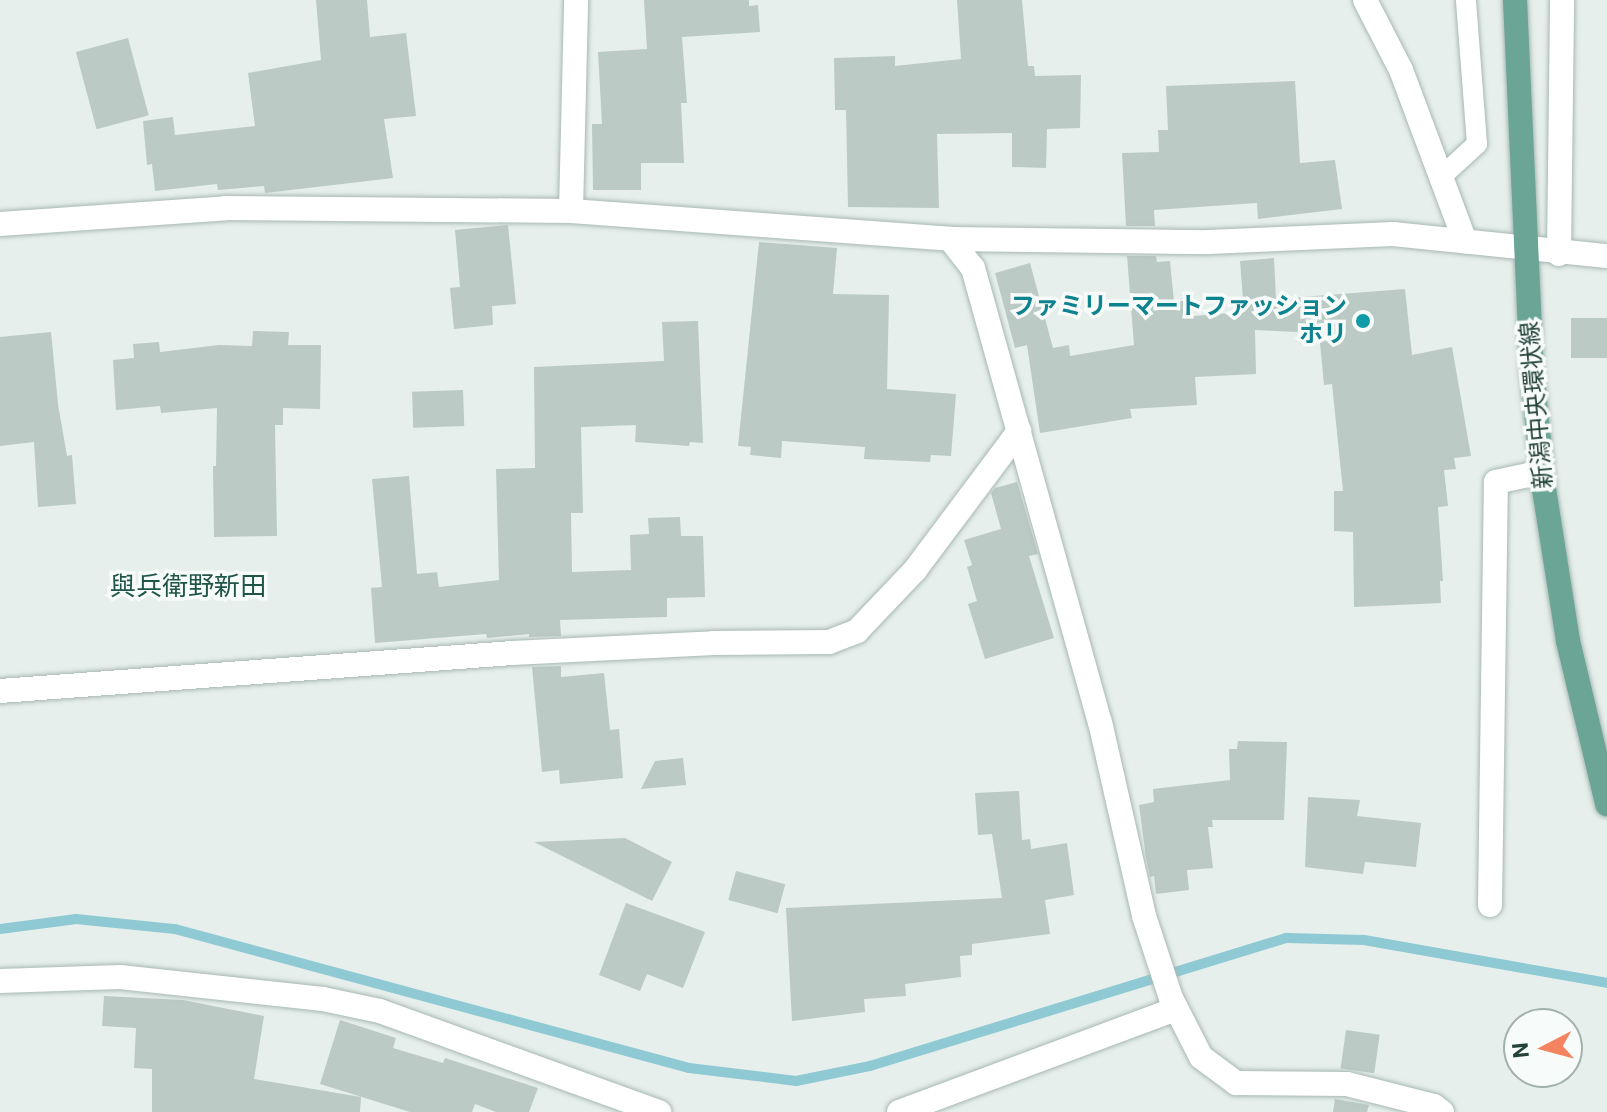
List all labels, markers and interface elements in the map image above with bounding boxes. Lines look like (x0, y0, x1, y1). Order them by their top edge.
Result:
place label: ファミリーマートファッション ホリ (1011, 293, 1347, 349)
marker: ファミリーマートファッション ホリ (1354, 312, 1372, 330)
street label: 新潟中央環状線 (1515, 320, 1559, 490)
district label: 與兵衛野新田 (110, 571, 266, 603)
north arrow (1503, 1008, 1583, 1088)
text: N (1507, 1041, 1534, 1059)

